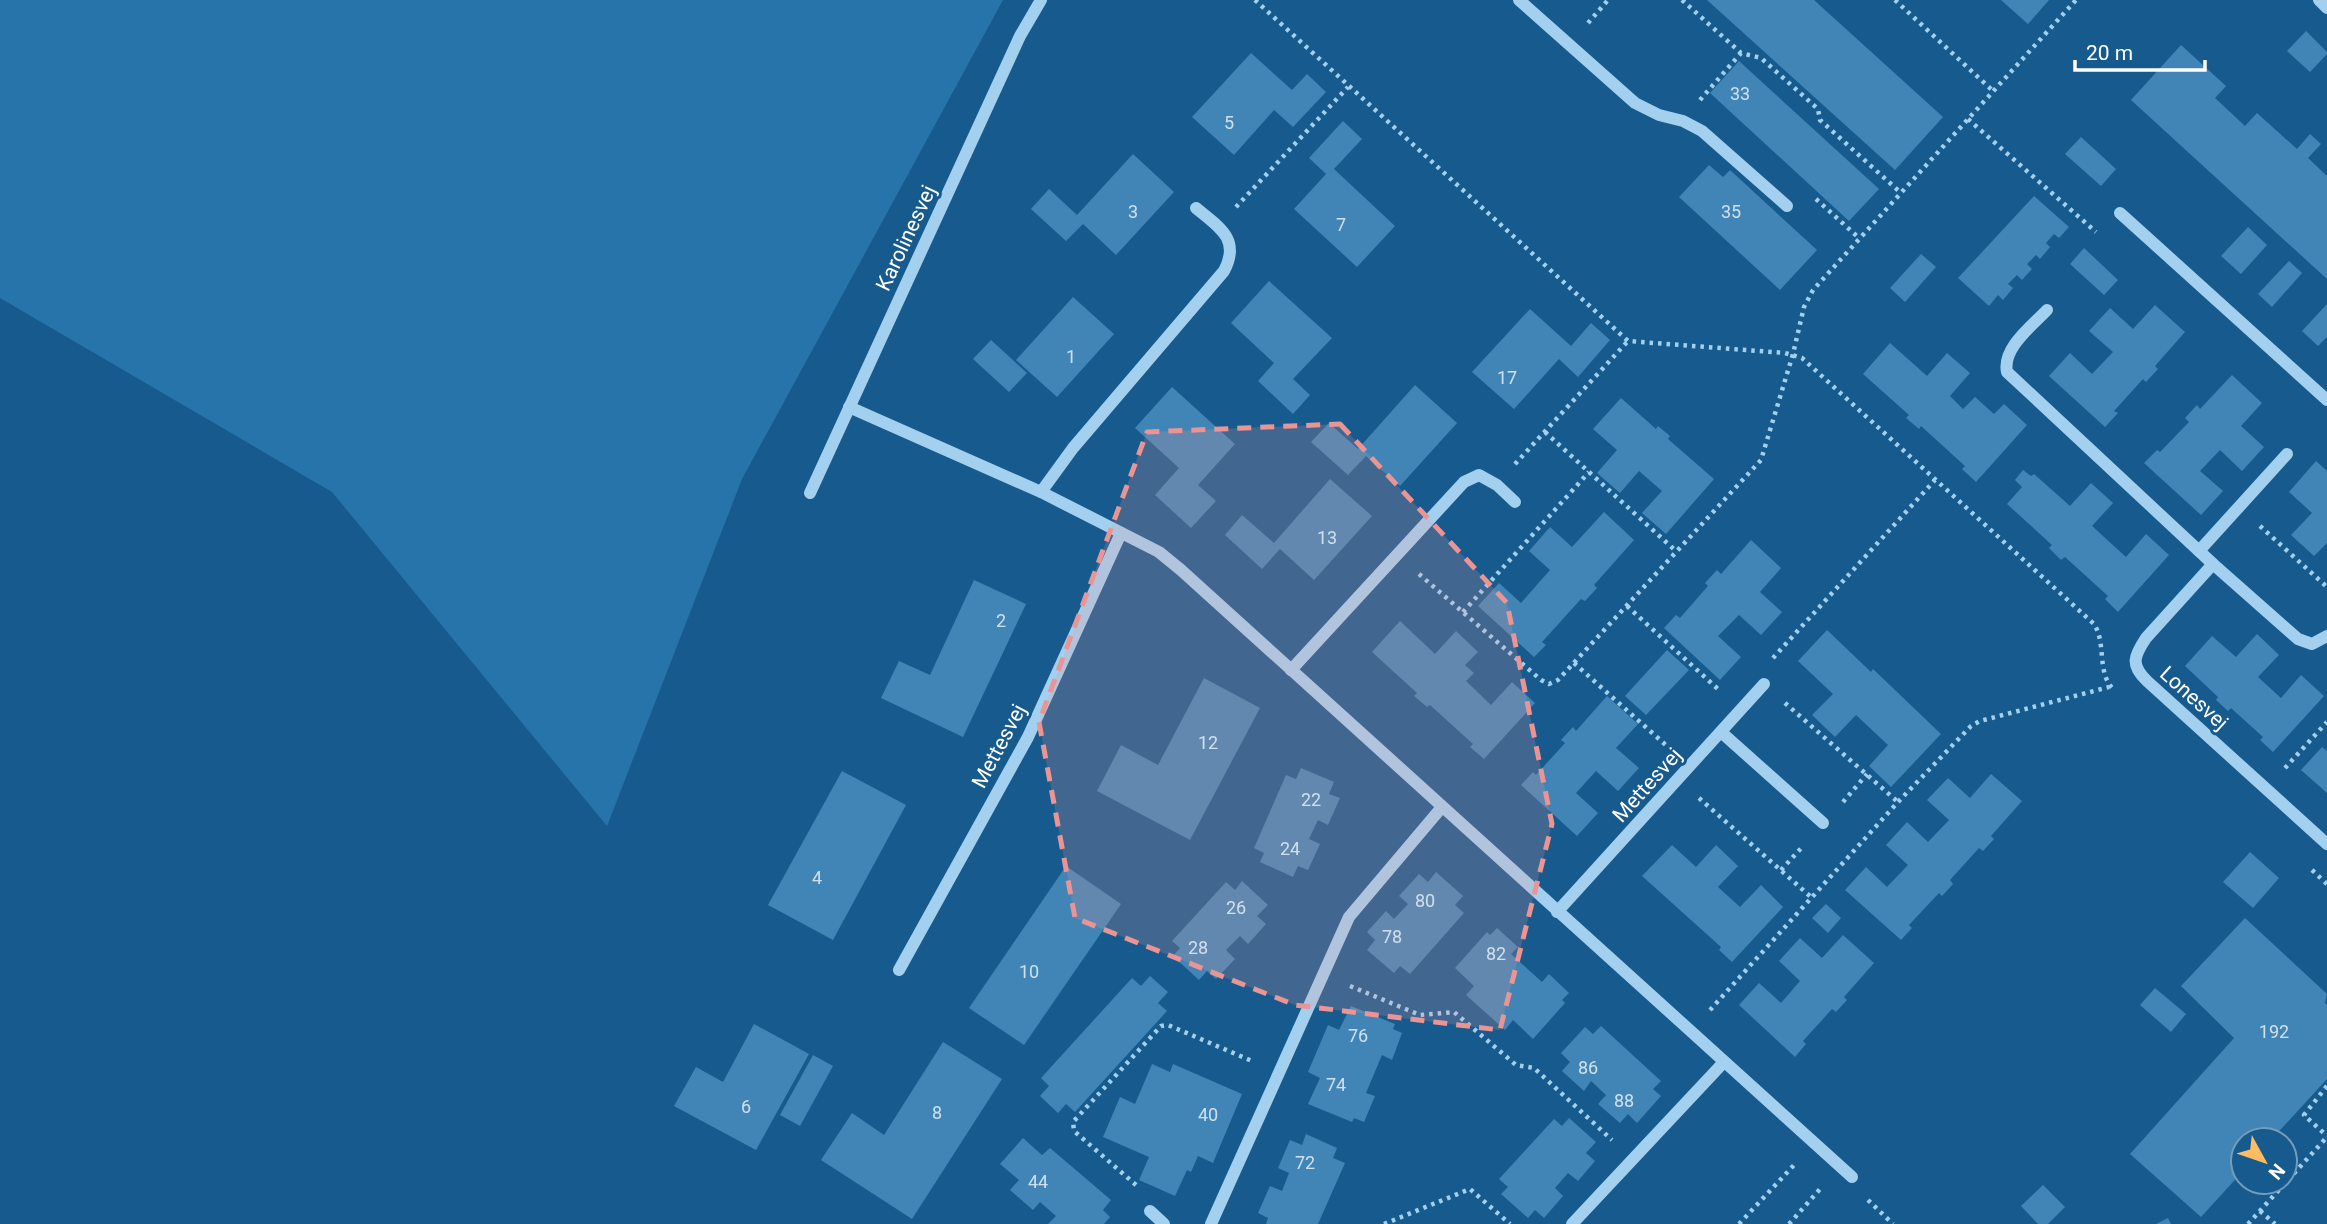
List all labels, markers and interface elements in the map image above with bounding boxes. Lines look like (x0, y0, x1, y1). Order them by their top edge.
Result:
scale bar (2075, 28, 2204, 72)
text: 20 m (2086, 41, 2133, 65)
house number: 33 (1730, 83, 1750, 104)
house number: 5 (1224, 112, 1234, 133)
street label: Karolinesvej (871, 182, 941, 294)
house number: 3 (1128, 201, 1138, 222)
house number: 35 (1721, 201, 1741, 222)
house number: 7 (1336, 214, 1346, 235)
house number: 1 (1066, 346, 1076, 367)
house number: 17 (1497, 367, 1517, 388)
house number: 13 (1317, 527, 1337, 548)
house number: 2 (996, 610, 1006, 631)
street label: Lonesvej (2155, 661, 2233, 735)
street label: Mettesvej (967, 700, 1031, 792)
house number: 12 (1198, 732, 1218, 753)
street label: Mettesvej (1608, 743, 1686, 827)
house number: 22 (1301, 789, 1321, 810)
house number: 24 (1280, 838, 1300, 859)
house number: 4 (812, 867, 822, 888)
house number: 80 (1415, 890, 1435, 911)
house number: 26 (1226, 897, 1246, 918)
house number: 78 (1382, 926, 1402, 947)
house number: 28 (1188, 937, 1208, 958)
house number: 82 (1486, 943, 1506, 964)
house number: 10 (1019, 961, 1039, 982)
house number: 192 (2259, 1021, 2289, 1042)
house number: 76 (1348, 1025, 1368, 1046)
house number: 86 (1578, 1057, 1598, 1078)
house number: 74 (1326, 1074, 1346, 1095)
house number: 88 (1614, 1090, 1634, 1111)
house number: 6 (741, 1096, 751, 1117)
house number: 8 (932, 1102, 942, 1123)
house number: 40 (1198, 1104, 1218, 1125)
north arrow (2229, 1126, 2299, 1196)
house number: 72 (1295, 1152, 1315, 1173)
text: N (2264, 1159, 2290, 1184)
house number: 44 (1028, 1171, 1048, 1192)

